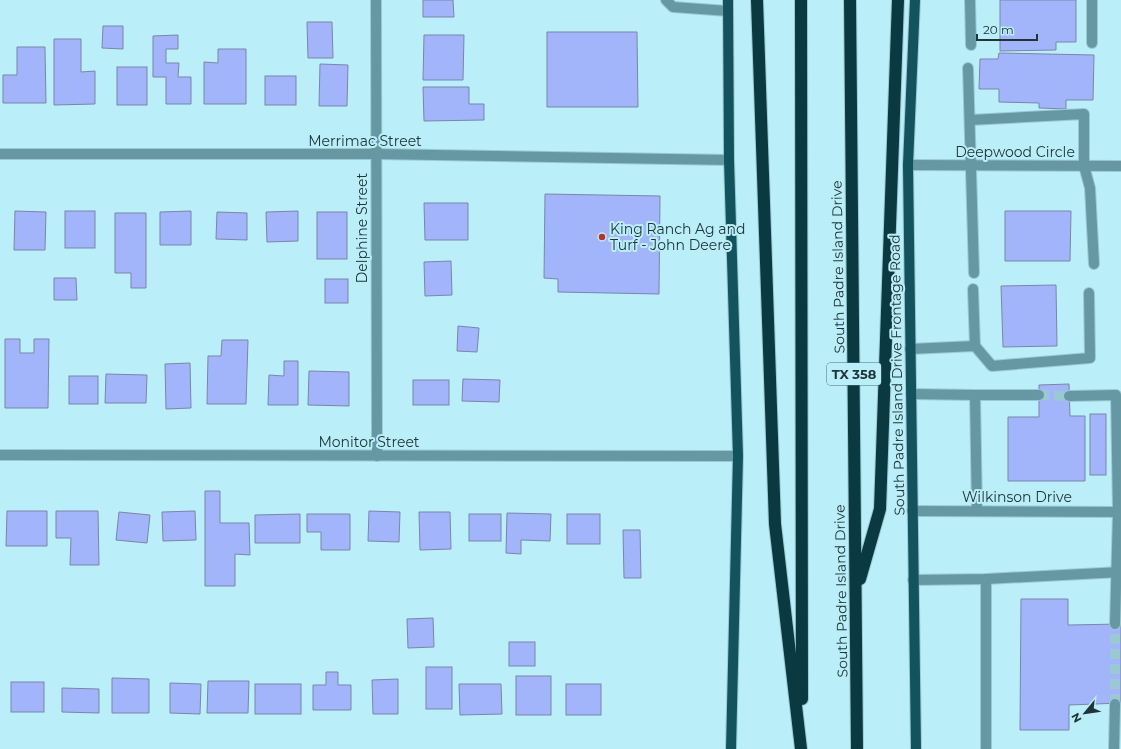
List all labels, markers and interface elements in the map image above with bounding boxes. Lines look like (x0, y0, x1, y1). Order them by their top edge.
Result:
scale bar (977, 16, 1037, 42)
text: 20 m (983, 22, 1014, 37)
street label: Merrimac Street (308, 132, 422, 150)
street label: Deepwood Circle (955, 143, 1075, 161)
street label: Delphine Street (353, 172, 371, 283)
street label: South Padre Island Drive (827, 180, 849, 354)
place label: King Ranch Ag and Turf - John Deere (610, 220, 746, 254)
marker: King Ranch Ag and Turf - John Deere (597, 232, 607, 242)
street label: South Padre Island Drive Frontage Road (886, 234, 908, 516)
road number: TX 358 (827, 363, 881, 385)
street label: Monitor Street (318, 433, 420, 451)
street label: Wilkinson Drive (962, 488, 1072, 506)
street label: South Padre Island Drive (830, 504, 852, 678)
north arrow (1065, 693, 1105, 733)
text: N (1068, 711, 1085, 725)

